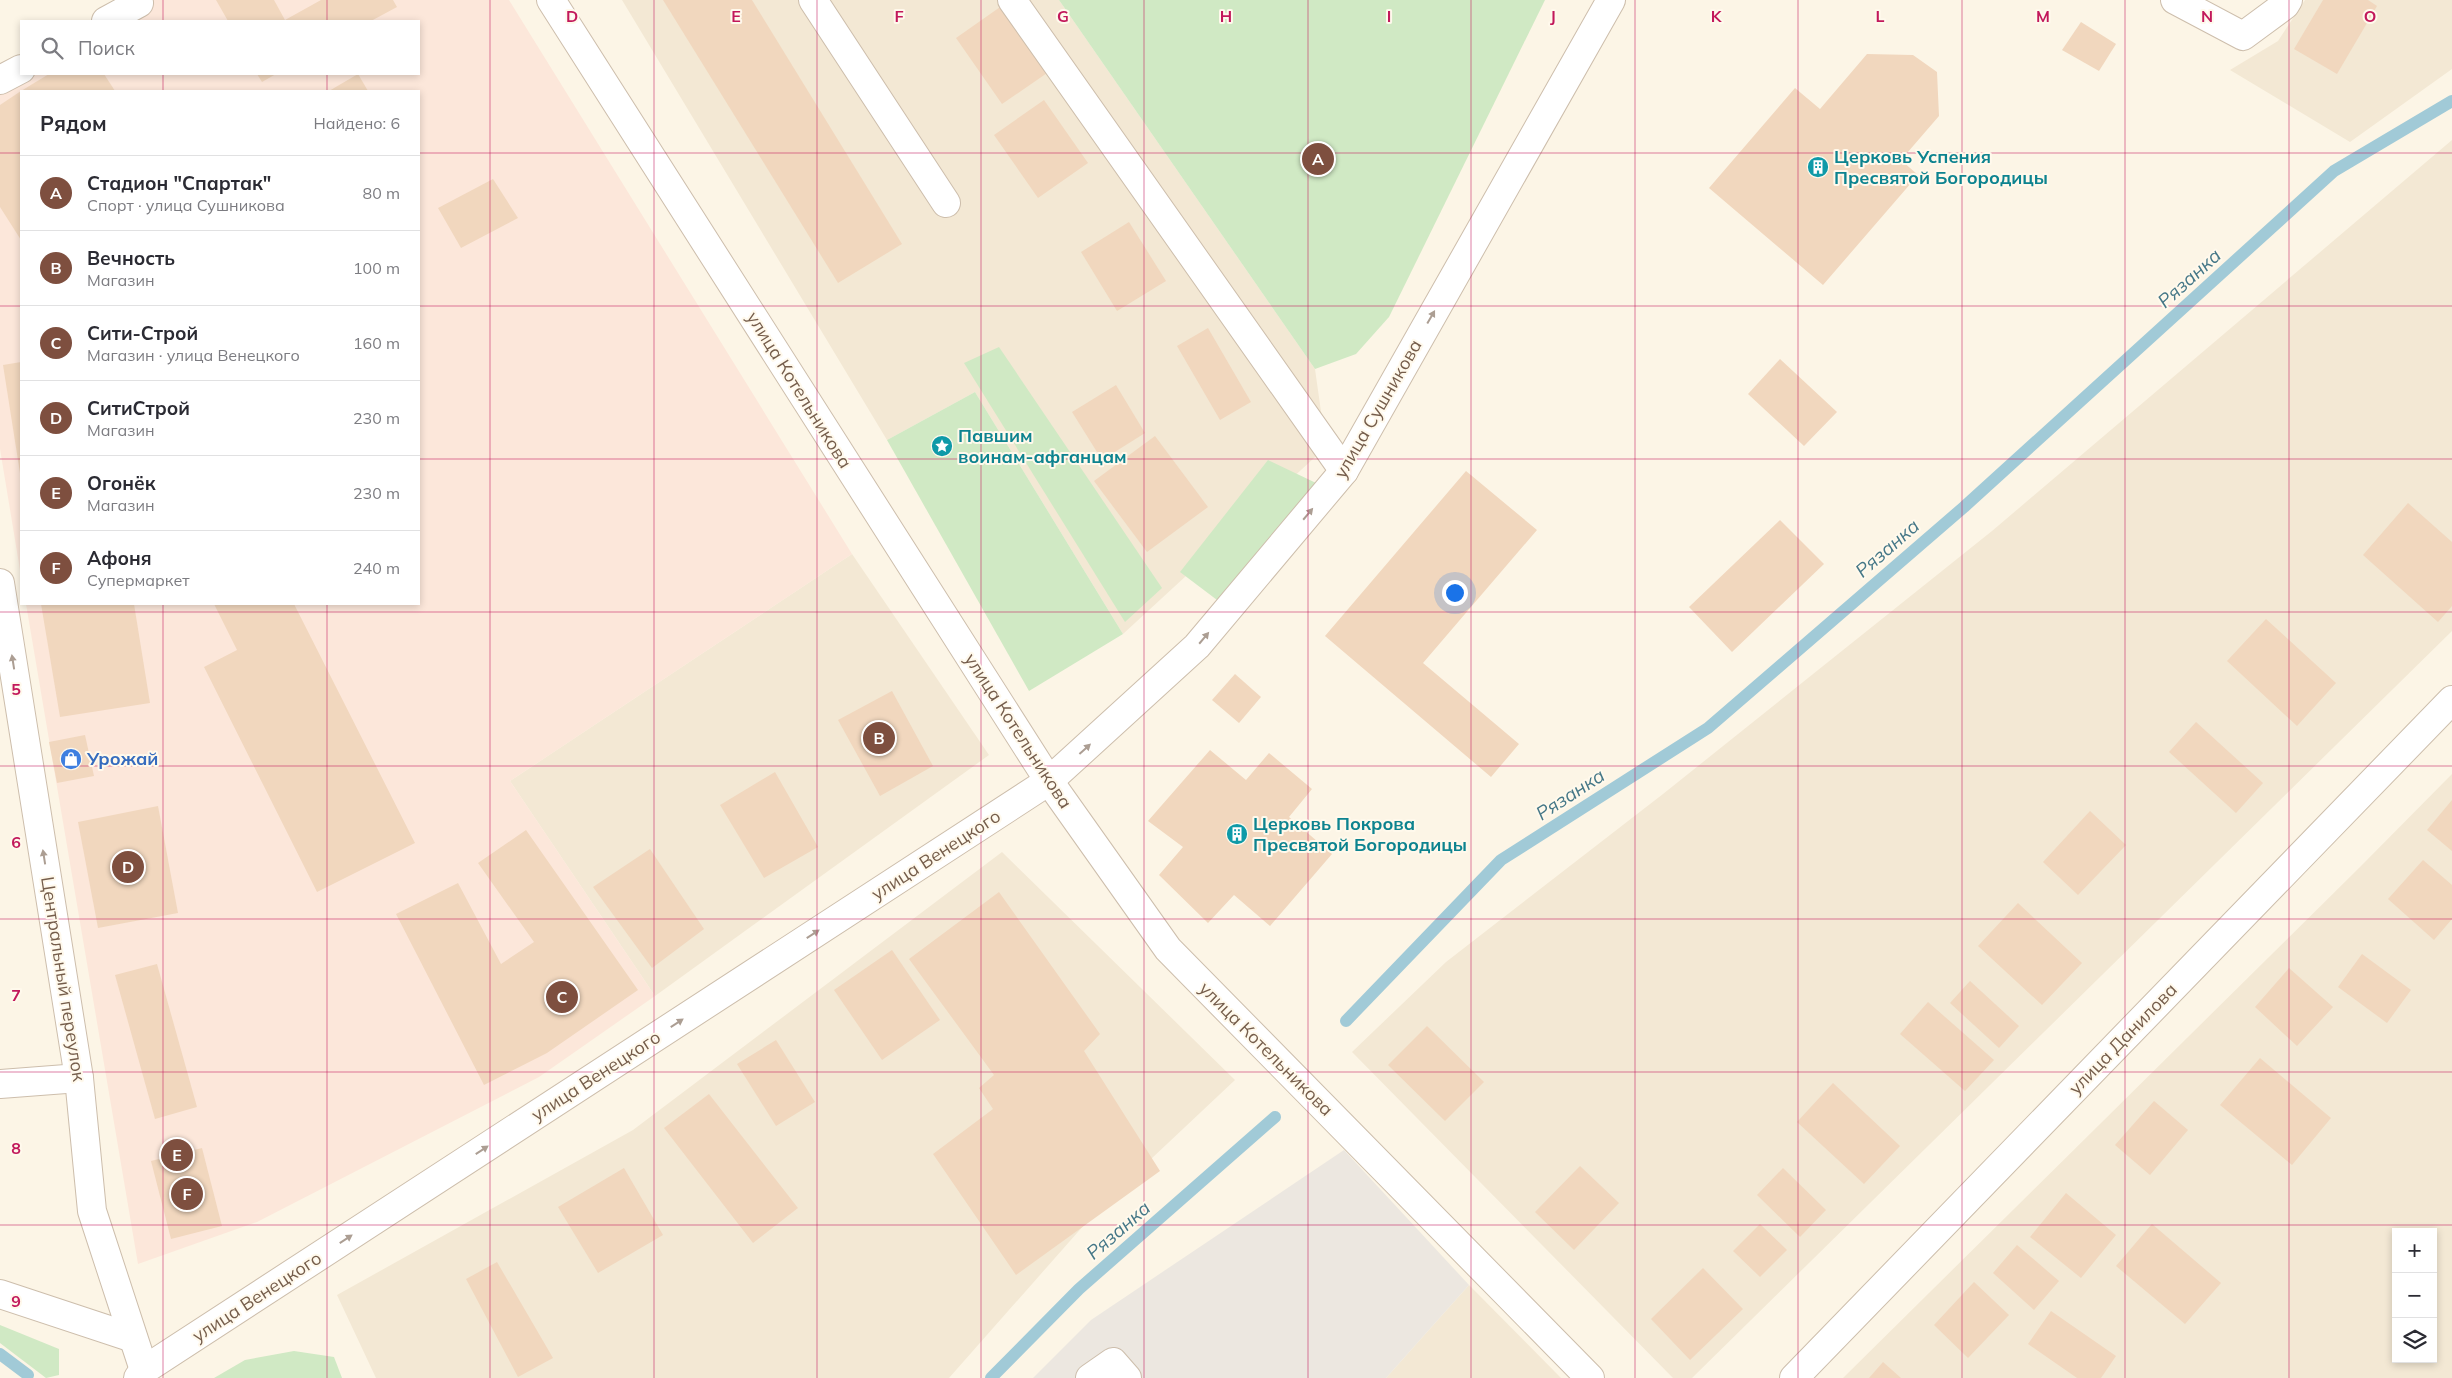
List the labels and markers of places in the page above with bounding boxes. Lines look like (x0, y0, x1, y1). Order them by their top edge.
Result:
pin: A (1302, 140, 1334, 178)
place label: Церковь Успения Пресвятой Богородицы (1834, 145, 2048, 189)
building icon: Церковь Успения Пресвятой Богородицы (1806, 155, 1830, 179)
place label: Павшим воинам-афганцам (958, 424, 1127, 468)
place icon: Павшим воинам-афганцам (930, 434, 954, 458)
pin: B (863, 719, 895, 757)
shop icon: Урожай (59, 747, 83, 771)
place label: Урожай (86, 747, 158, 770)
place label: Церковь Покрова Пресвятой Богородицы (1253, 812, 1467, 856)
building icon: Церковь Покрова Пресвятой Богородицы (1225, 822, 1249, 846)
pin: D (112, 848, 144, 886)
pin: C (546, 978, 578, 1016)
pin: E (161, 1136, 193, 1174)
pin: F (171, 1175, 203, 1213)

